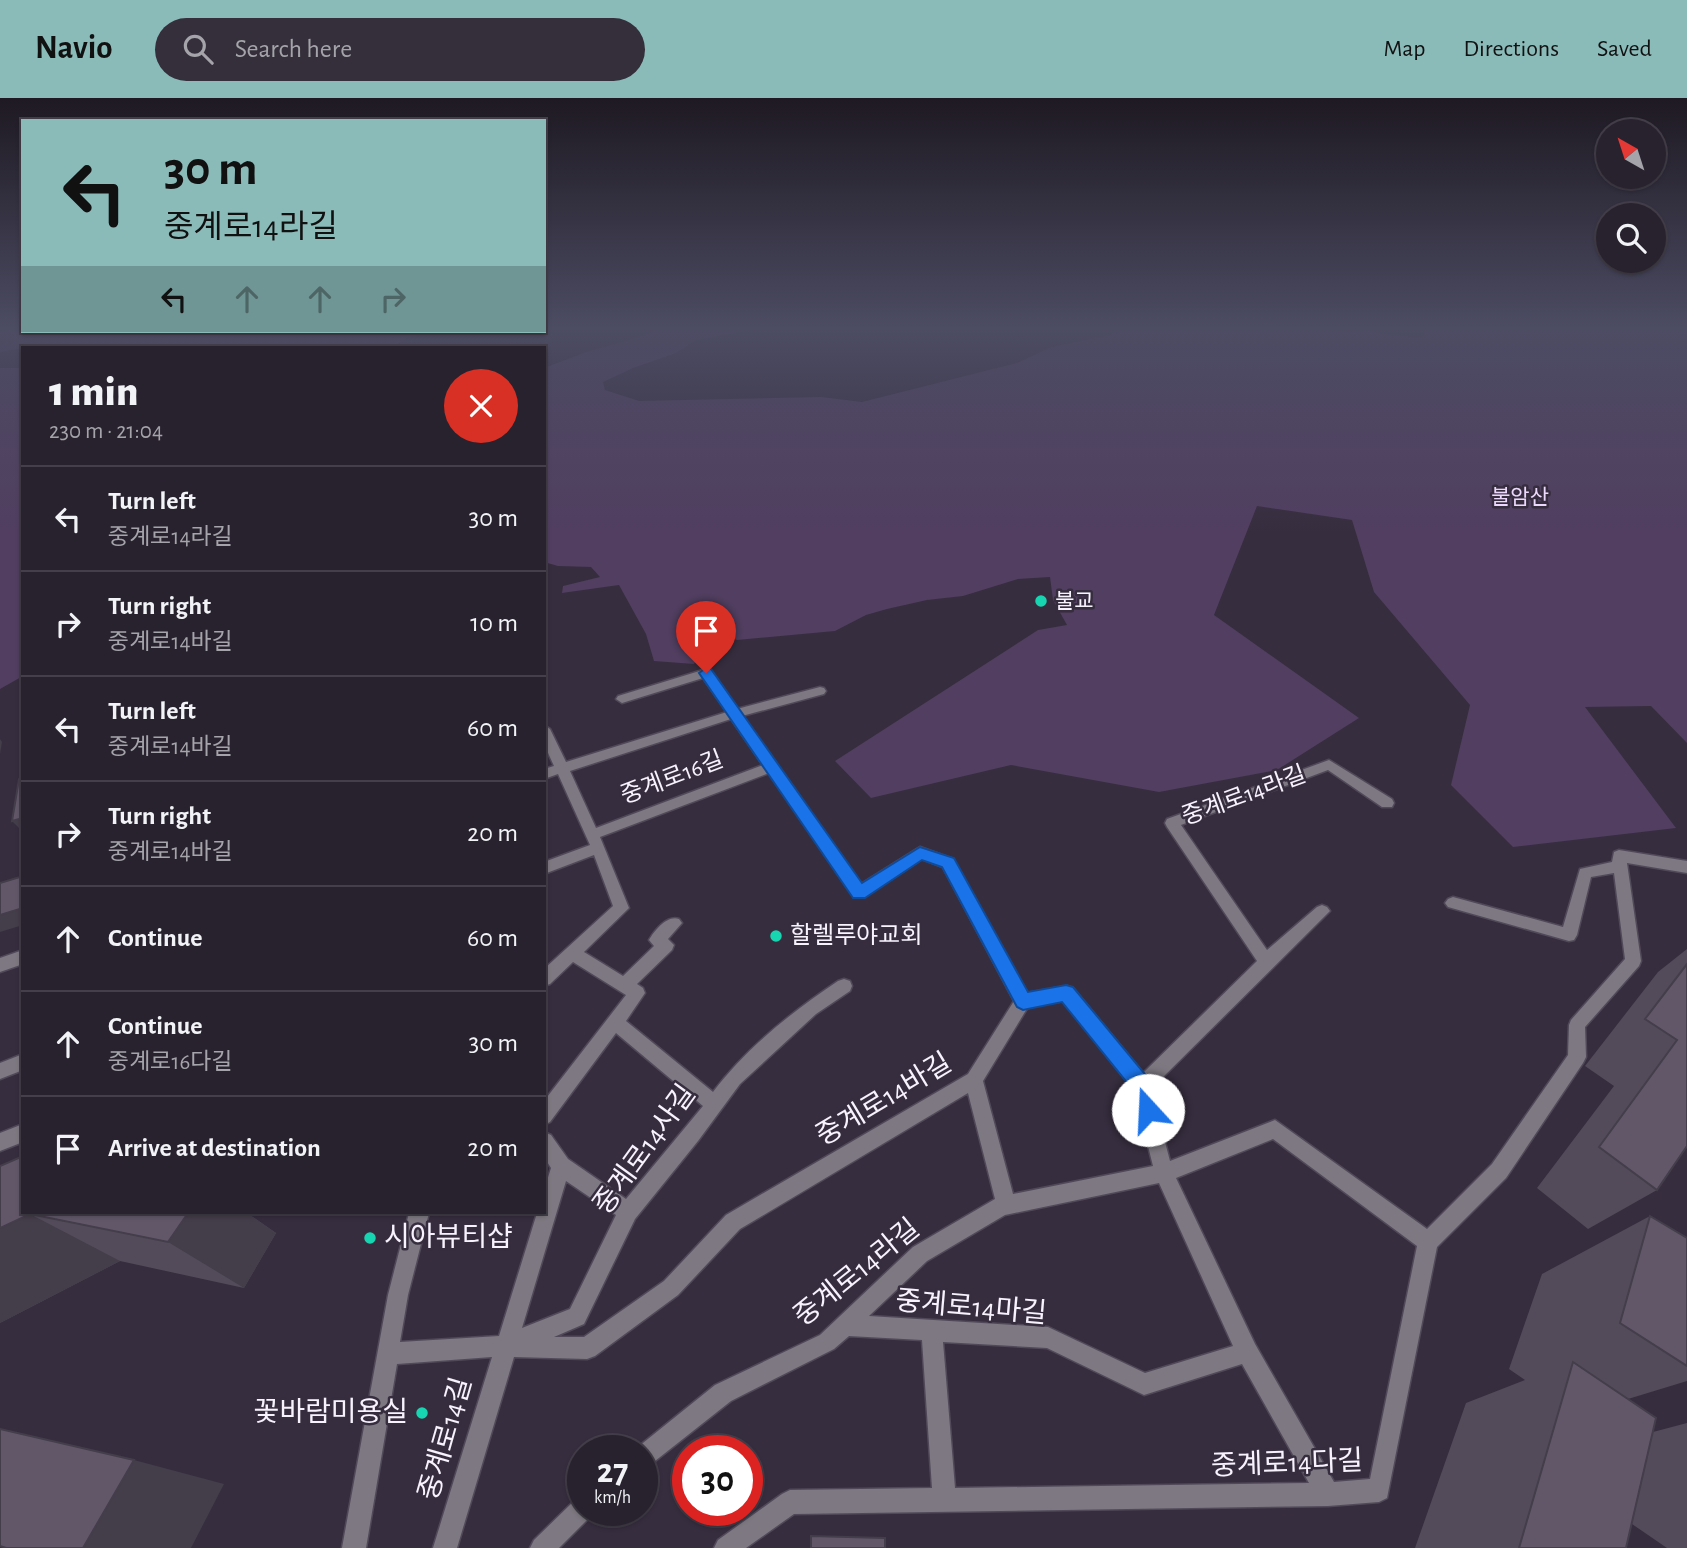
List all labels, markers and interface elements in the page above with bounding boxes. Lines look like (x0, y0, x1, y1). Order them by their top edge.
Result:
search box (155, 18, 645, 81)
icon: search (179, 30, 217, 68)
text: Navio (35, 32, 113, 65)
text: Search here (235, 36, 352, 62)
text: Map (1383, 37, 1425, 61)
text: Directions (1463, 37, 1559, 61)
text: Saved (1597, 37, 1652, 61)
north arrow (1596, 119, 1666, 189)
map controls (1596, 119, 1666, 273)
text: 30 m (164, 145, 258, 194)
icon: left (49, 147, 140, 238)
button: search (1596, 203, 1666, 273)
text: 중계로14라길 (164, 211, 338, 243)
icon: left (155, 280, 193, 318)
icon: ahead (228, 280, 266, 318)
icon: ahead (301, 280, 339, 318)
icon: right (374, 280, 412, 318)
button: close (444, 369, 518, 443)
text: 1 min (49, 371, 138, 413)
text: 230 m · 21:04 (49, 420, 163, 443)
park label: 불암산 (1491, 486, 1549, 508)
text: Turn left (108, 488, 196, 514)
icon: left (49, 500, 87, 538)
text: 30 m (468, 505, 518, 531)
text: 중계로14라길 (108, 526, 233, 549)
place label: 불교 (1055, 590, 1094, 612)
text: Turn right (108, 593, 211, 619)
marker: 불교 (1033, 593, 1049, 609)
pin (676, 601, 736, 673)
icon: right (49, 605, 87, 643)
text: 10 m (470, 610, 518, 636)
icon: arrive (687, 612, 725, 650)
text: 중계로14바길 (108, 631, 233, 654)
text: Turn left (108, 698, 196, 724)
icon: left (49, 710, 87, 748)
text: 60 m (467, 715, 518, 741)
text: 중계로14바길 (108, 736, 233, 759)
street label: 중계로16길 (617, 747, 727, 809)
street label: 중계로14라길 (1178, 762, 1309, 830)
text: Turn right (108, 803, 211, 829)
icon: right (49, 815, 87, 853)
text: 20 m (467, 820, 518, 846)
text: 중계로14바길 (108, 841, 233, 864)
icon: ahead (49, 920, 87, 958)
place label: 할렐루야교회 (790, 922, 922, 948)
text: Continue (108, 925, 203, 951)
text: 60 m (467, 925, 518, 951)
marker: 할렐루야교회 (768, 928, 784, 944)
text: Continue (108, 1013, 203, 1039)
icon: ahead (49, 1025, 87, 1063)
text: 30 m (468, 1030, 518, 1056)
street label: 중계로14바길 (811, 1047, 956, 1151)
text: 중계로16다길 (108, 1051, 233, 1074)
position arrow (1111, 1073, 1185, 1147)
street label: 중계로14사길 (587, 1079, 701, 1220)
icon: arrive (49, 1130, 87, 1168)
text: Arrive at destination (108, 1135, 321, 1161)
text: 20 m (467, 1135, 518, 1161)
street label: 중계로14라길 (788, 1213, 925, 1332)
place label: 시아뷰티샵 (384, 1222, 513, 1252)
marker: 시아뷰티샵 (362, 1230, 378, 1246)
street label: 중계로14마길 (894, 1285, 1048, 1329)
street label: 중계로14길 (413, 1374, 477, 1503)
place label: 꽃바람미용실 (253, 1397, 408, 1427)
marker: 꽃바람미용실 (414, 1405, 430, 1421)
speed limit sign: 30 (672, 1435, 763, 1526)
street label: 중계로14다길 (1211, 1445, 1363, 1481)
text: 27 (597, 1454, 628, 1489)
text: km/h (594, 1489, 631, 1507)

